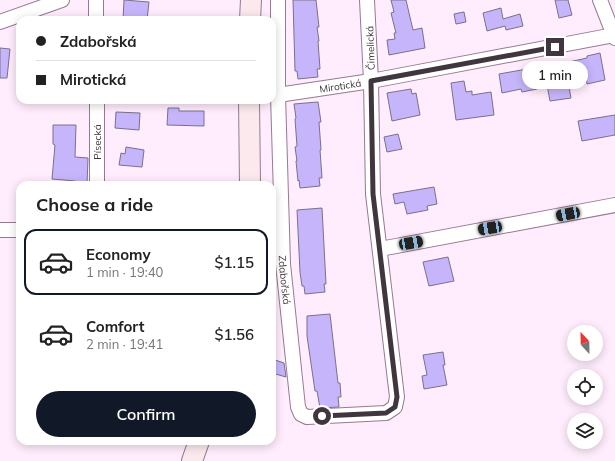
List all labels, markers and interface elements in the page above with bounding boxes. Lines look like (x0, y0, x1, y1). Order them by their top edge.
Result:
street label: Čimelická (363, 26, 378, 70)
text: Zdabořská (60, 32, 137, 51)
route end (546, 38, 564, 56)
callout: 1 min (522, 61, 588, 89)
text: 1 min (538, 67, 572, 83)
text: Mirotická (60, 70, 126, 89)
street label: Mirotická (319, 77, 362, 96)
street label: Písecká (91, 124, 104, 160)
text: Choose a ride (36, 193, 153, 216)
car (555, 206, 581, 222)
car (477, 220, 503, 236)
car (398, 235, 424, 251)
icon: car (38, 244, 74, 280)
text: Economy (86, 245, 151, 264)
text: $1.15 (214, 253, 254, 272)
street label: Zdabořská (276, 255, 293, 305)
text: 1 min · 19:40 (86, 264, 163, 280)
icon: car (38, 316, 74, 352)
text: Comfort (86, 317, 144, 336)
text: $1.56 (214, 325, 254, 344)
north arrow (567, 325, 603, 361)
map controls (567, 325, 603, 449)
text: 2 min · 19:41 (86, 336, 163, 352)
button: locate (567, 369, 603, 405)
button: Confirm (36, 391, 256, 437)
route start (313, 407, 331, 425)
button: layers (567, 413, 603, 449)

